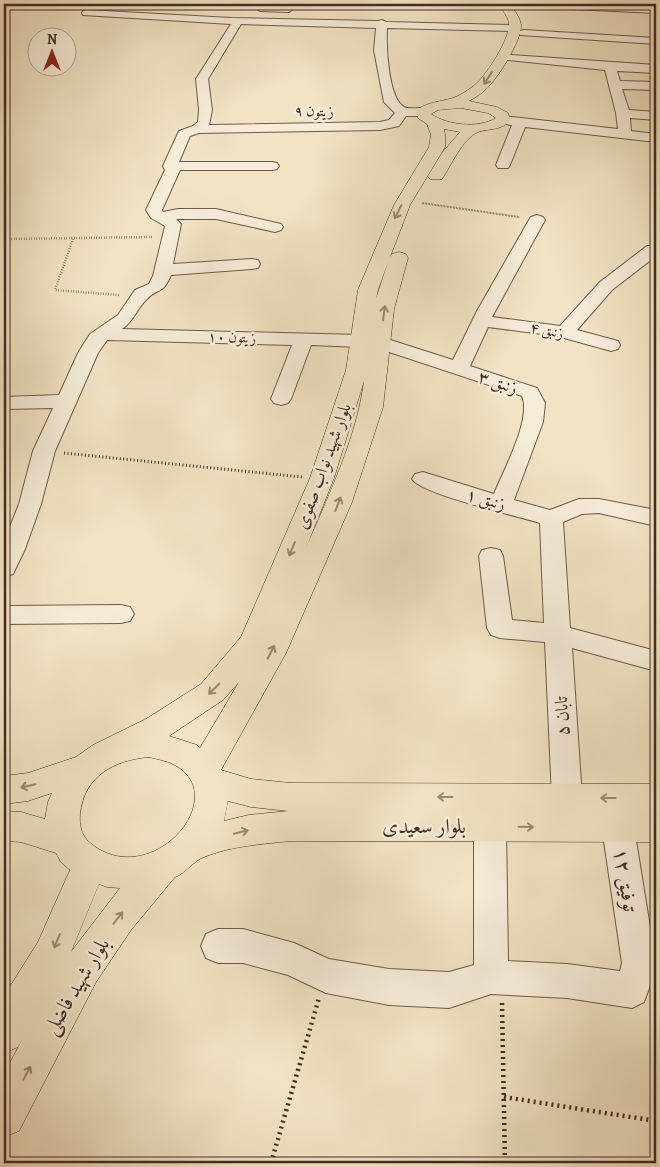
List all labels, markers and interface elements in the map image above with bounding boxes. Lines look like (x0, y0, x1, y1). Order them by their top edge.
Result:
north arrow (28, 28, 78, 78)
text: N (47, 30, 57, 49)
one-way arrow (482, 70, 492, 84)
street label: زیتون ۹ (294, 101, 334, 121)
one-way arrow (393, 204, 402, 219)
one-way arrow (379, 305, 389, 321)
street label: زنبق ۴ (529, 317, 565, 343)
street label: زیتون ۱۰ (207, 326, 257, 348)
street label: زنبق ۳ (475, 364, 521, 400)
street label: بلوار شهید نواب صفوی (289, 400, 357, 532)
street label: زنبق ۱ (463, 482, 509, 516)
one-way arrow (334, 497, 343, 512)
one-way arrow (287, 541, 297, 556)
one-way arrow (267, 645, 276, 660)
one-way arrow (208, 683, 220, 695)
street label: تابان ۵ (549, 695, 575, 736)
one-way arrow (20, 782, 36, 791)
one-way arrow (437, 792, 454, 802)
one-way arrow (600, 793, 616, 803)
street label: بلوار سعیدی (382, 812, 466, 840)
one-way arrow (518, 822, 534, 832)
one-way arrow (233, 827, 249, 836)
street label: توفیق ۱۲ (607, 846, 645, 915)
one-way arrow (113, 912, 124, 925)
street label: بلوار شهید فاضلی (36, 932, 118, 1041)
one-way arrow (51, 933, 61, 948)
one-way arrow (23, 1066, 32, 1081)

